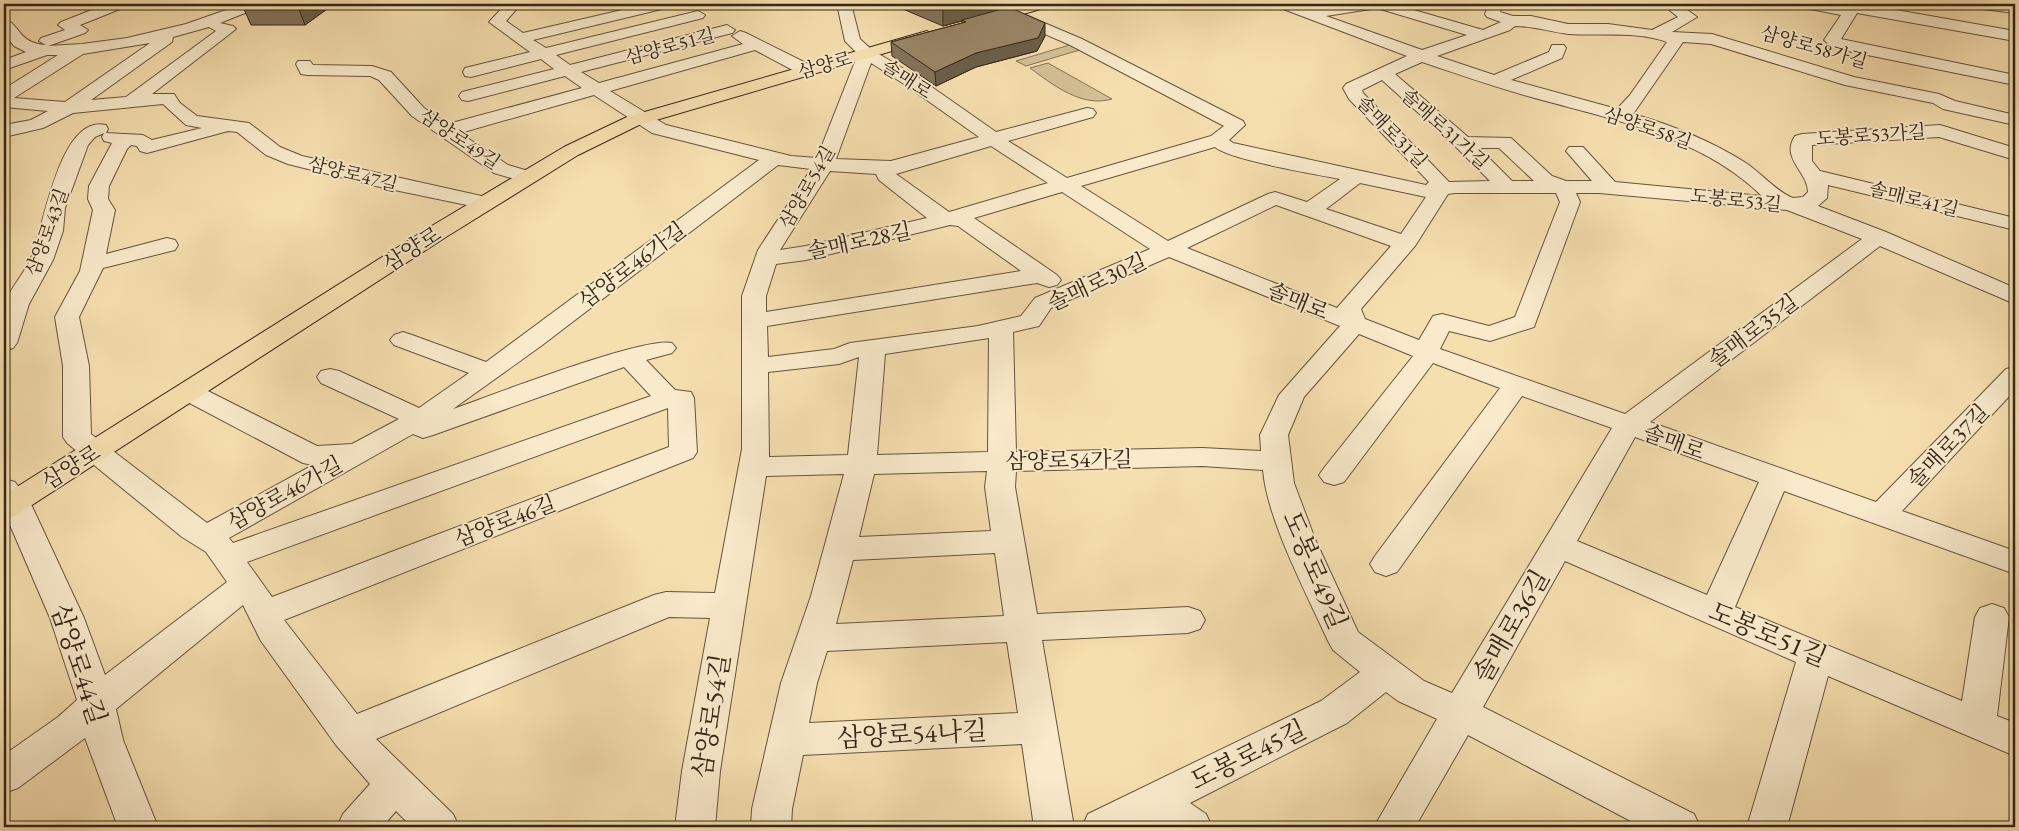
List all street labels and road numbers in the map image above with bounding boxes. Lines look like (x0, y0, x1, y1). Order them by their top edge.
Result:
street label: 삼양로58가길 (1758, 20, 1870, 74)
street label: 삼양로51길 (622, 22, 718, 70)
street label: 삼양로 (795, 45, 855, 85)
street label: 솔매로 (877, 54, 937, 104)
street label: 솔매로31가길 (1396, 83, 1494, 175)
street label: 솔매로31길 (1351, 90, 1433, 174)
street label: 삼양로58길 (1601, 101, 1695, 155)
street label: 삼양로49길 (415, 103, 505, 175)
street label: 도봉로53가길 (1815, 119, 1927, 151)
street label: 삼양로54길 (773, 141, 841, 233)
street label: 삼양로47길 (306, 151, 400, 197)
street label: 솔매로41길 (1867, 176, 1961, 222)
street label: 도봉로53길 (1689, 183, 1783, 217)
street label: 삼양로43길 (20, 185, 74, 279)
street label: 삼양로46가길 (572, 215, 692, 315)
street label: 솔매로28길 (804, 216, 914, 266)
street label: 삼양로 (377, 219, 447, 279)
street label: 솔매로30길 (1043, 246, 1151, 318)
street label: 솔매로 (1263, 276, 1333, 326)
street label: 솔매로35길 (1702, 287, 1804, 375)
street label: 솔매로37길 (1901, 398, 1995, 494)
street label: 솔매로 (1639, 417, 1709, 467)
street label: 삼양로 (36, 438, 106, 496)
street label: 삼양로54가길 (1005, 444, 1133, 476)
street label: 삼양로46가길 (222, 449, 348, 537)
street label: 삼양로46길 (450, 488, 560, 554)
street label: 도봉로49길 (1275, 506, 1355, 634)
street label: 솔매로36길 (1465, 563, 1557, 689)
street label: 도봉로51길 (1704, 594, 1832, 674)
street label: 삼양로44길 (43, 599, 115, 729)
street label: 삼양로54길 (684, 651, 738, 781)
street label: 도봉로45길 (1184, 712, 1312, 798)
street label: 삼양로54나길 (836, 713, 988, 755)

